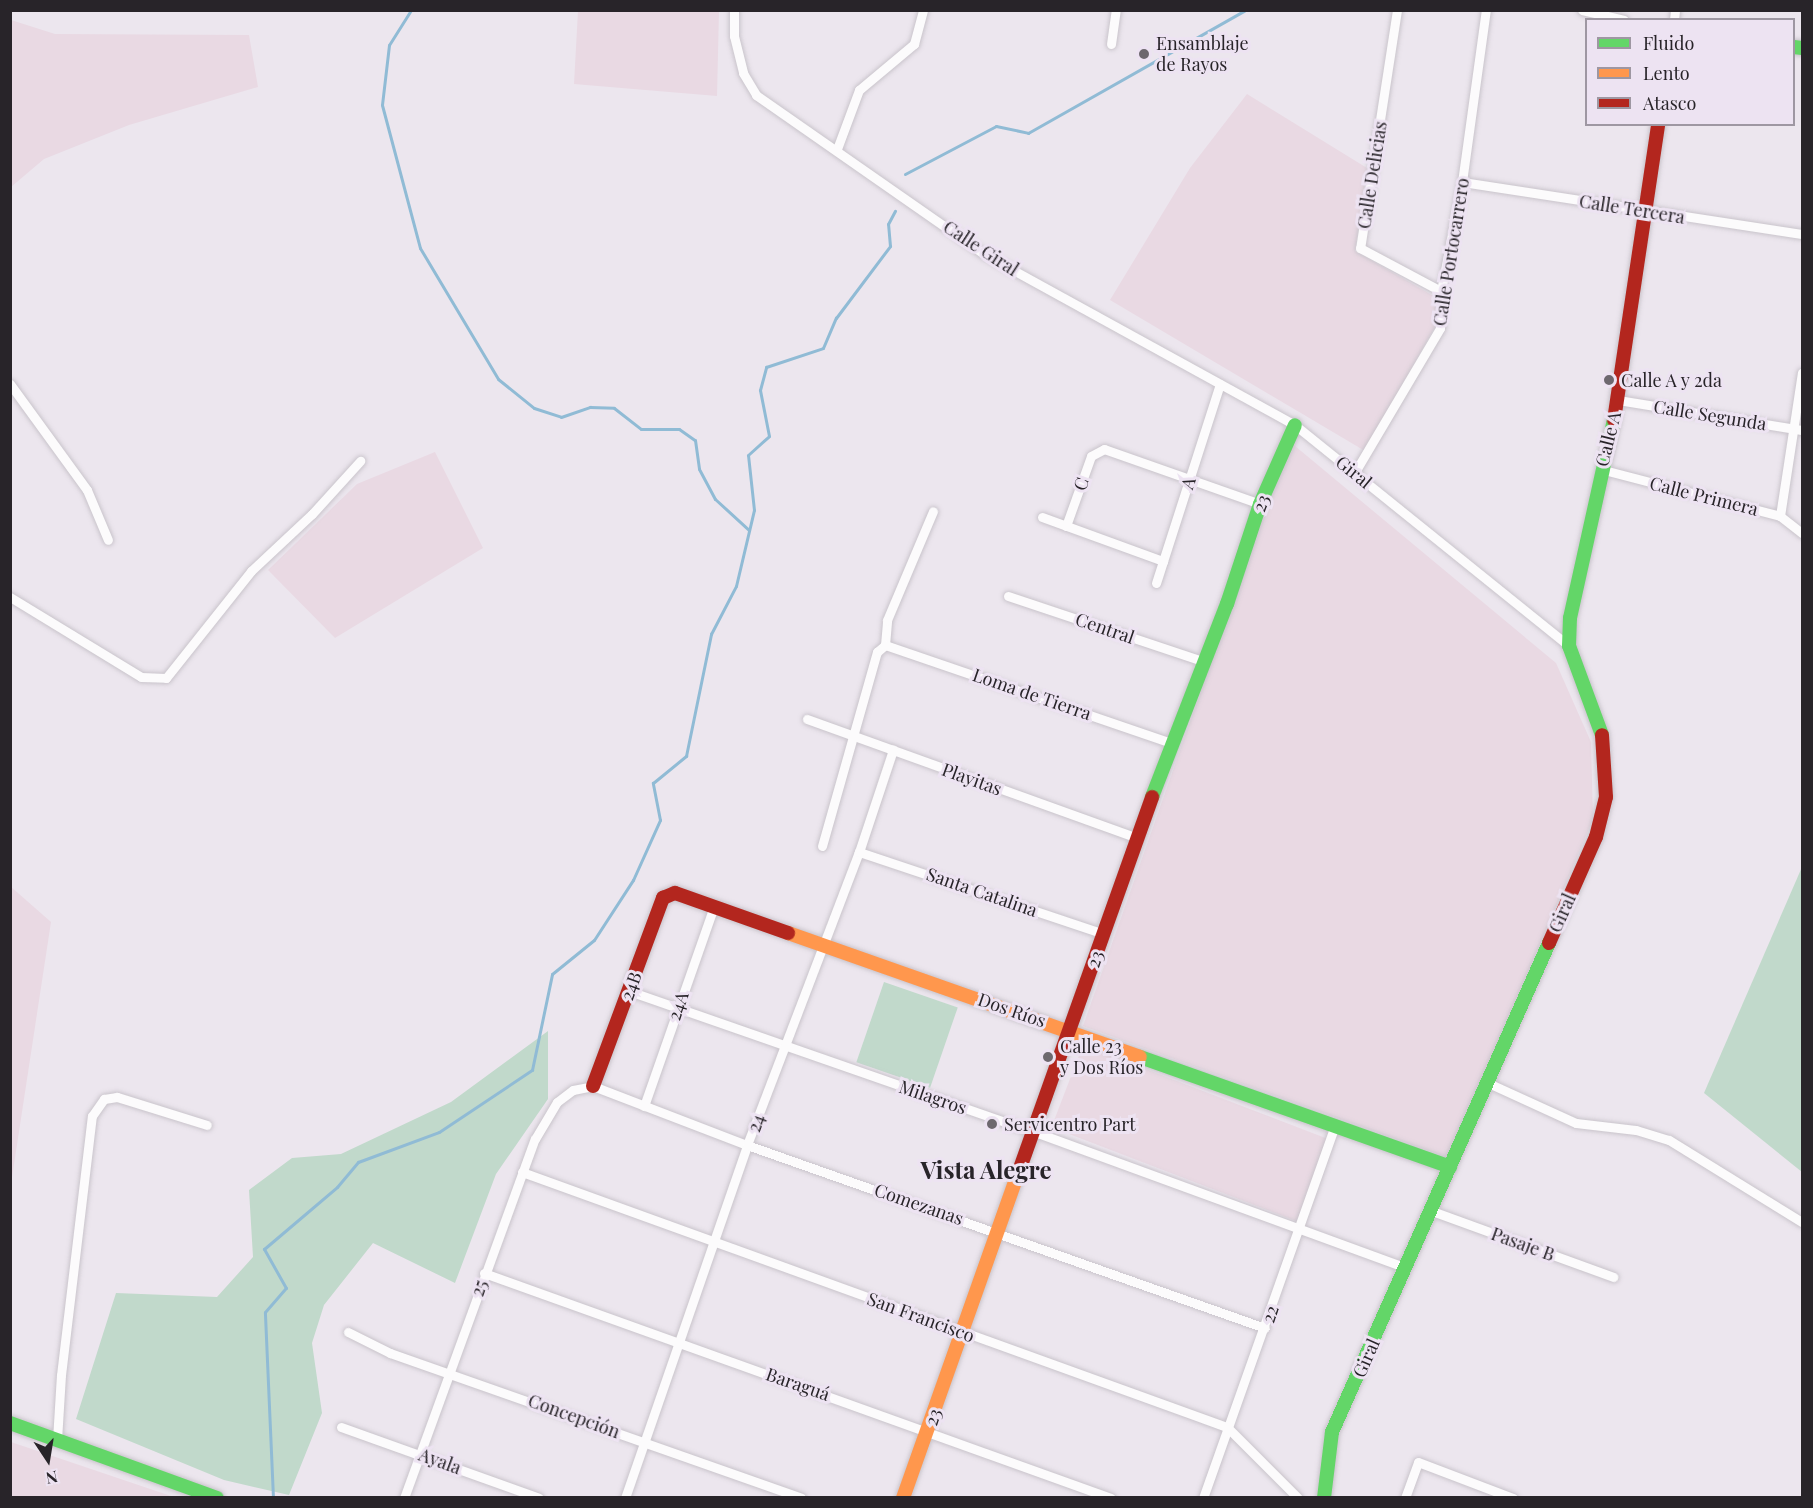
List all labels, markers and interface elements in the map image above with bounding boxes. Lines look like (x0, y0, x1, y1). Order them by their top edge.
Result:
legend (1585, 18, 1795, 126)
text: Fluido (1643, 31, 1694, 55)
place label: Ensamblaje de Rayos (1156, 33, 1249, 76)
marker: Ensamblaje de Rayos (1137, 47, 1151, 61)
text: Lento (1643, 61, 1690, 85)
text: Atasco (1643, 91, 1696, 115)
street label: Calle Delicias (1353, 120, 1391, 230)
street label: Calle Portocarrero (1429, 176, 1473, 328)
street label: Calle Tercera (1577, 190, 1687, 228)
street label: Calle Giral (939, 216, 1023, 280)
place label: Calle A y 2da (1621, 369, 1723, 391)
marker: Calle A y 2da (1602, 373, 1616, 387)
street label: Calle Segunda (1652, 395, 1768, 435)
street label: Calle A (1591, 409, 1625, 469)
street label: Giral (1332, 451, 1376, 493)
street label: Calle Primera (1648, 472, 1760, 520)
street label: A (1176, 474, 1200, 492)
street label: C (1069, 475, 1093, 493)
street label: 23 (1248, 491, 1274, 515)
street label: Central (1073, 608, 1137, 648)
street label: Loma de Tierra (970, 664, 1094, 724)
street label: Playitas (939, 758, 1005, 800)
street label: Santa Catalina (924, 863, 1040, 921)
street label: Giral (1544, 890, 1580, 936)
street label: 23 (1082, 948, 1108, 970)
street label: 24B (616, 969, 646, 1003)
street label: Dos Ríos (975, 988, 1049, 1032)
street label: 24A (663, 989, 693, 1023)
place label: Calle 23 y Dos Ríos (1060, 1036, 1144, 1078)
marker: Calle 23 y Dos Ríos (1041, 1050, 1055, 1064)
street label: Milagros (896, 1075, 970, 1119)
street label: 24 (743, 1111, 769, 1135)
place label: Servicentro Part (1004, 1113, 1136, 1135)
marker: Servicentro Part (985, 1117, 999, 1131)
district label: Vista Alegre (920, 1156, 1052, 1184)
street label: Comezanas (872, 1179, 966, 1229)
street label: Pasaje B (1488, 1223, 1558, 1265)
street label: 25 (466, 1277, 492, 1299)
street label: San Francisco (864, 1288, 978, 1346)
street label: 22 (1257, 1302, 1283, 1326)
street label: Giral (1348, 1335, 1384, 1381)
street label: Baraguá (763, 1363, 833, 1405)
street label: Concepción (525, 1389, 623, 1443)
street label: 23 (920, 1406, 946, 1428)
north arrow (18, 1430, 78, 1490)
street label: Ayala (416, 1443, 464, 1479)
text: N (44, 1467, 60, 1490)

